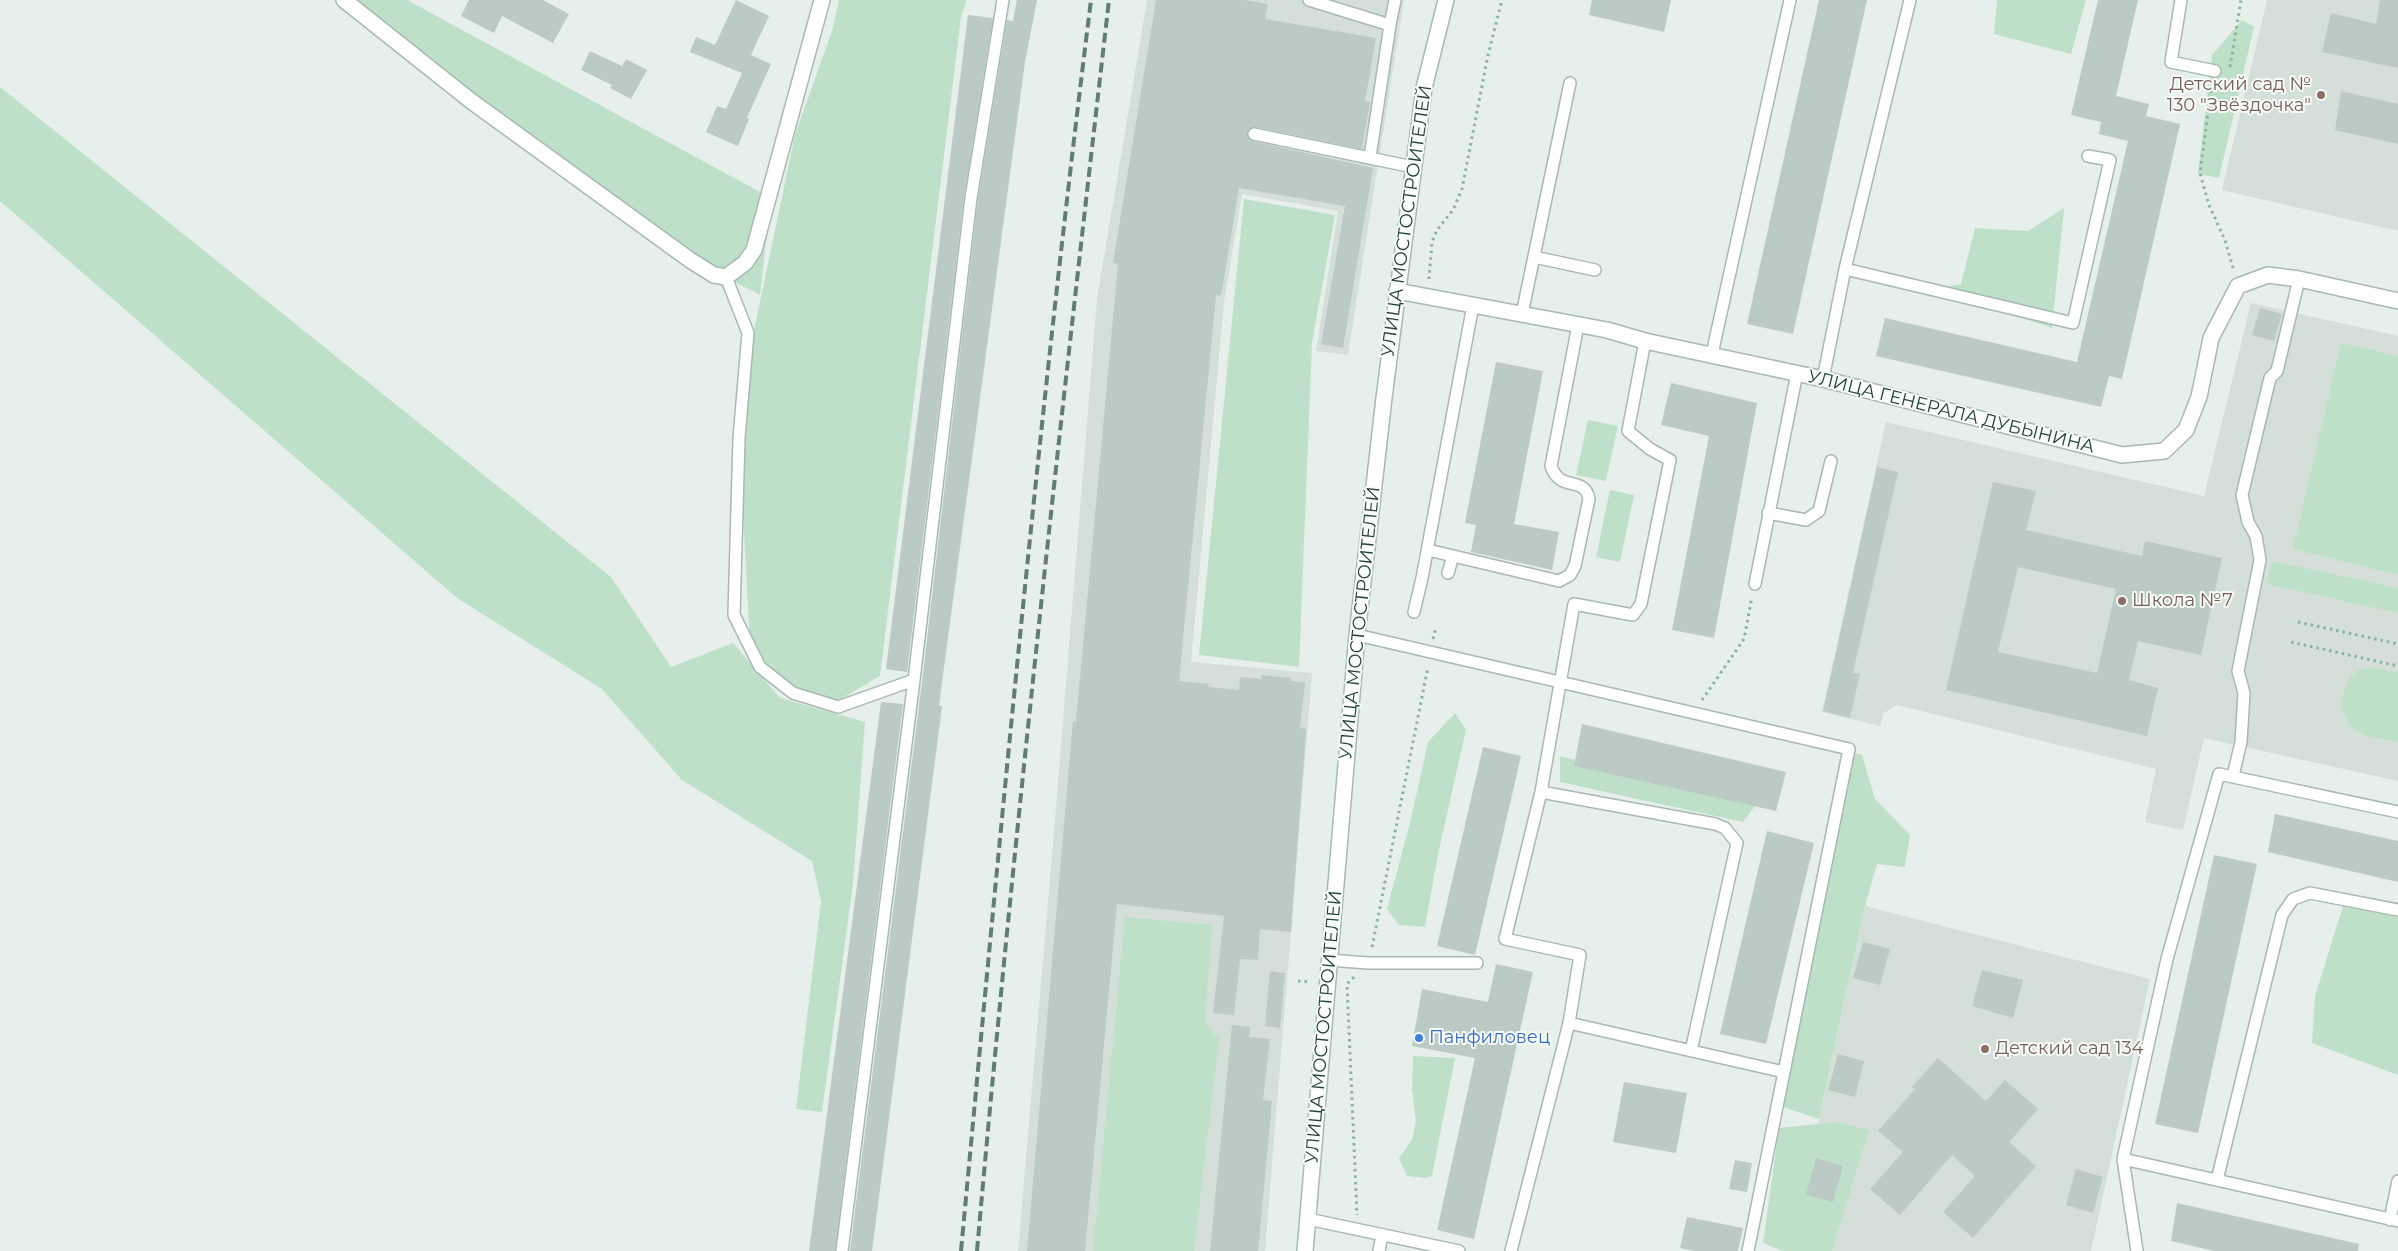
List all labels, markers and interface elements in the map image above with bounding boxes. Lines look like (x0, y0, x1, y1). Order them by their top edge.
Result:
place label: Детский сад № 130 "Звёздочка" (2167, 74, 2311, 116)
street label: УЛИЦА МОСТОСТРОИТЕЛЕЙ (1377, 84, 1437, 358)
marker: Детский сад № 130 "Звёздочка" (2315, 89, 2327, 101)
street label: УЛИЦА ГЕНЕРАЛА ДУБЫНИНА (1805, 366, 2097, 458)
street label: УЛИЦА МОСТОСТРОИТЕЛЕЙ (1335, 486, 1385, 760)
place label: Школа №7 (2132, 590, 2233, 612)
marker: Школа №7 (2116, 595, 2128, 607)
street label: УЛИЦА МОСТОСТРОИТЕЛЕЙ (1301, 889, 1347, 1165)
place label: Панфиловец (1429, 1027, 1550, 1049)
marker: Панфиловец (1413, 1032, 1425, 1044)
place label: Детский сад 134 (1995, 1038, 2144, 1060)
marker: Детский сад 134 (1979, 1043, 1991, 1055)

